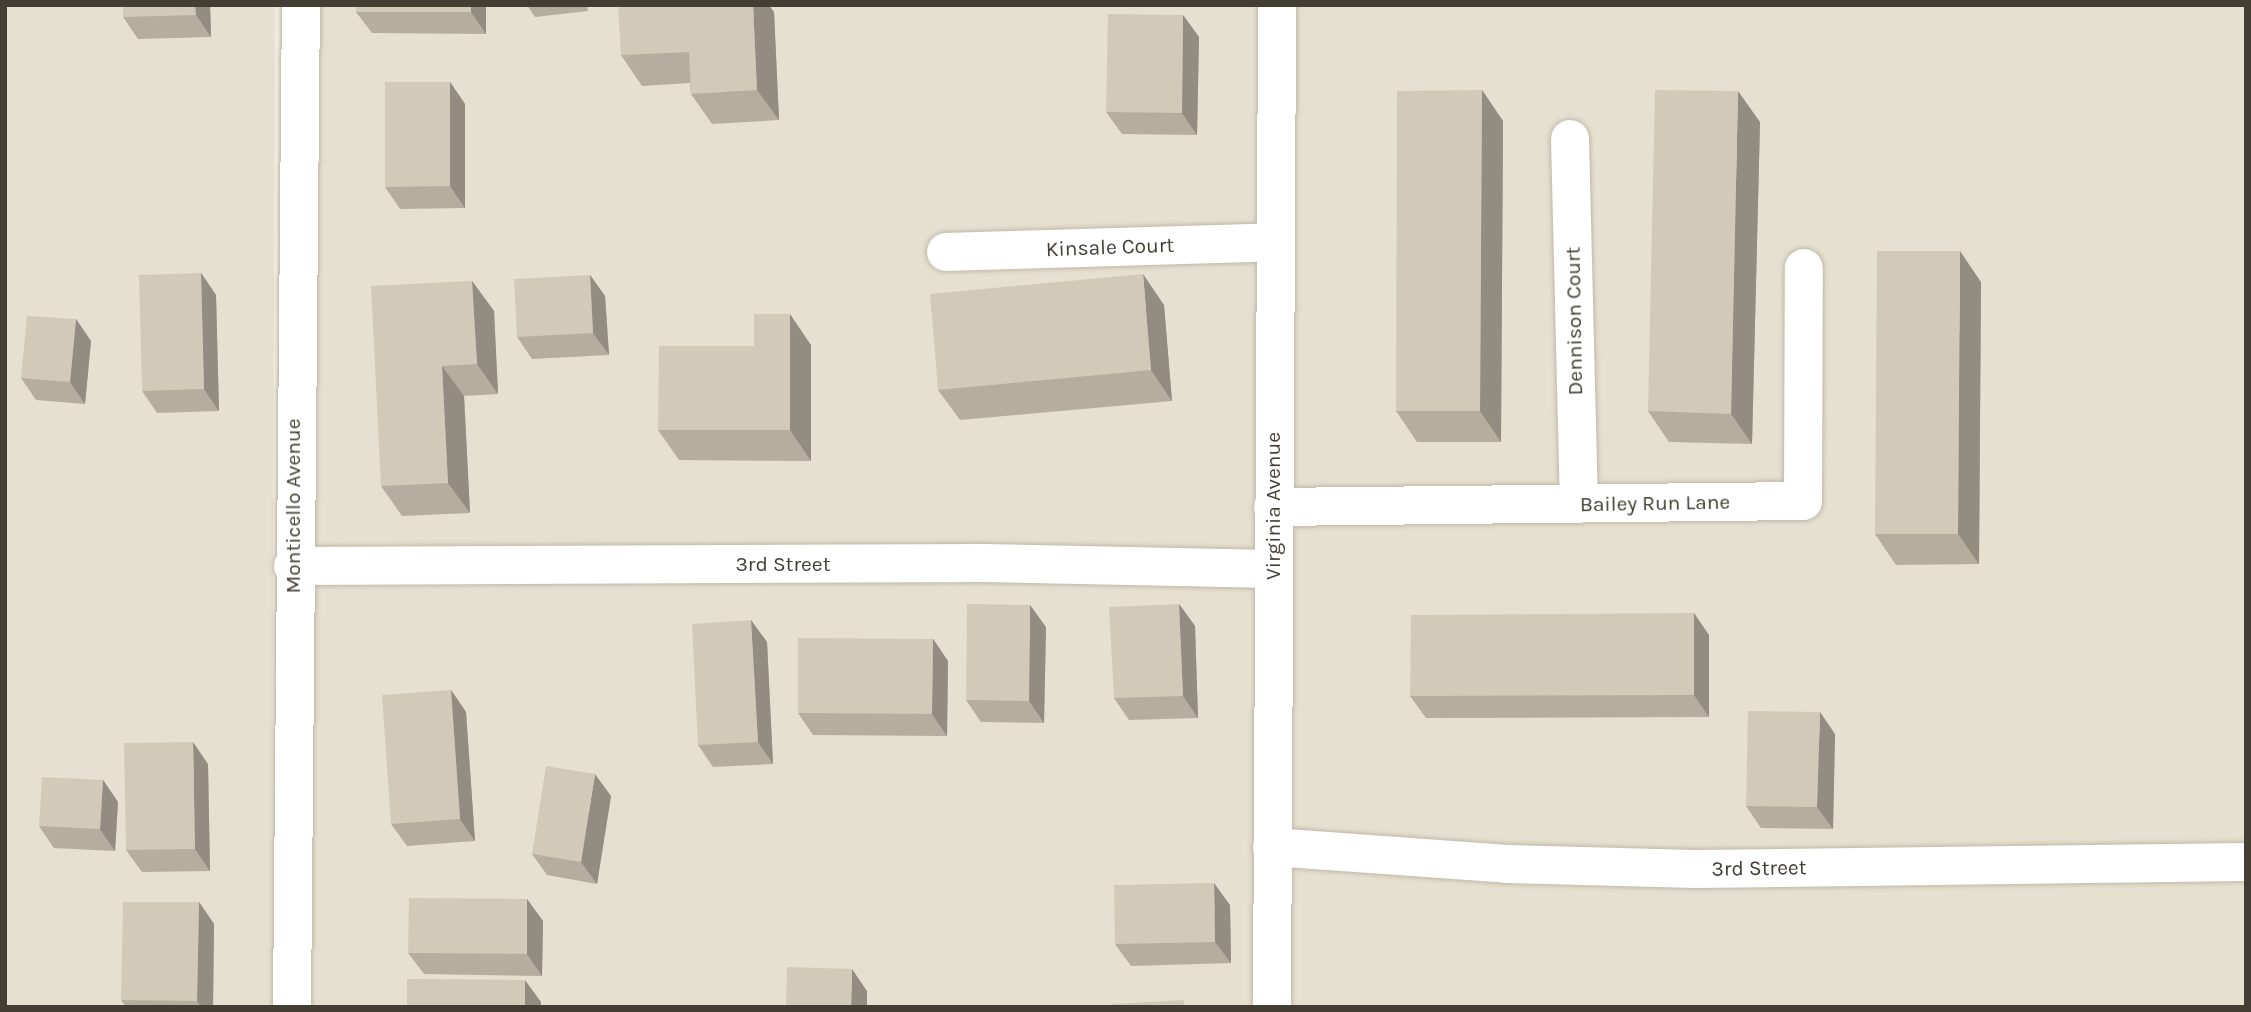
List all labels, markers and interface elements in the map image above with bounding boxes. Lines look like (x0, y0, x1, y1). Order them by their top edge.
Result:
street label: Kinsale Court (1045, 232, 1175, 262)
street label: Dennison Court (1560, 246, 1588, 396)
street label: Monticello Avenue (280, 418, 306, 594)
street label: Virginia Avenue (1260, 432, 1286, 580)
street label: Bailey Run Lane (1580, 489, 1730, 517)
street label: 3rd Street (735, 551, 831, 577)
street label: 3rd Street (1711, 855, 1807, 881)

